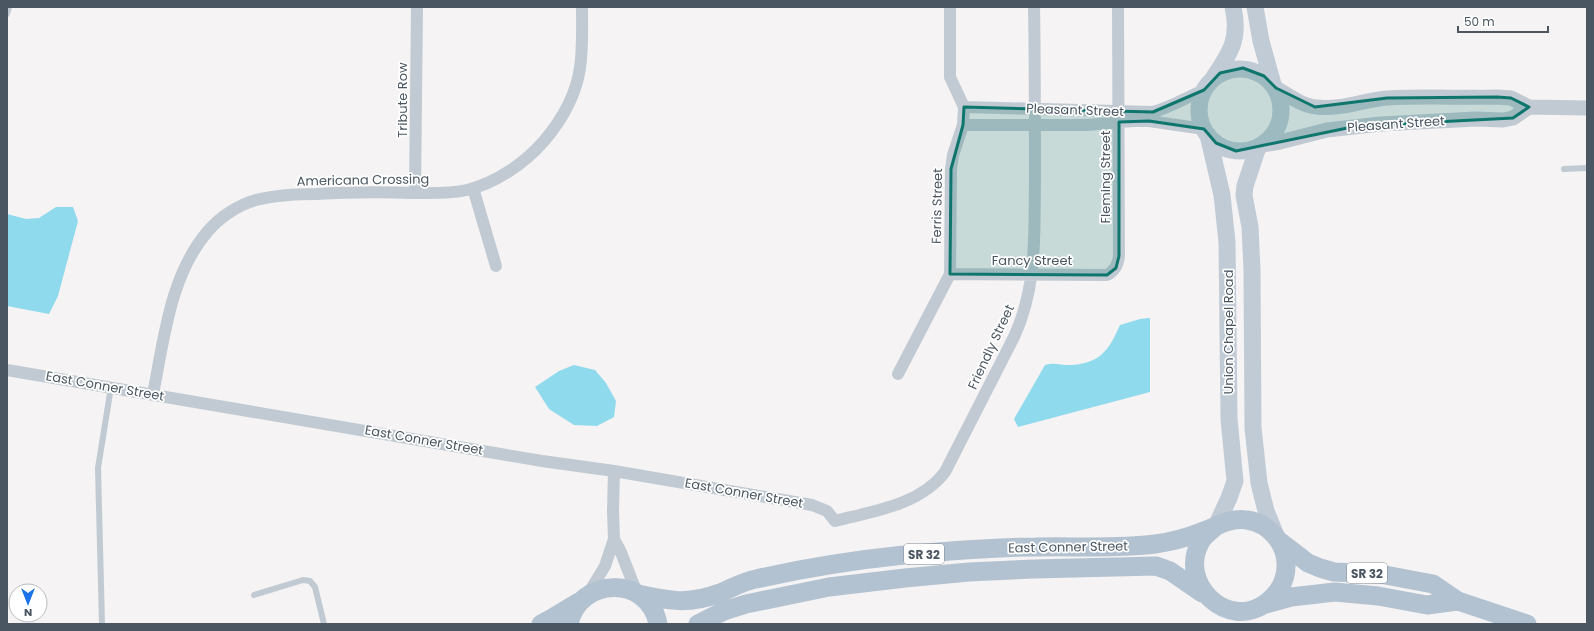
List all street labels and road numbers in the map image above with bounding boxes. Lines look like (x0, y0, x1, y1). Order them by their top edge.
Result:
street label: Tribute Row (393, 62, 412, 138)
street label: Pleasant Street (1026, 99, 1124, 121)
street label: Pleasant Street (1347, 111, 1446, 137)
street label: Fleming Street (1096, 130, 1115, 224)
street label: Ferris Street (927, 168, 947, 244)
street label: Americana Crossing (297, 169, 429, 191)
street label: Fancy Street (992, 251, 1072, 270)
street label: Union Chapel Road (1219, 270, 1238, 394)
street label: Friendly Street (963, 301, 1019, 393)
street label: East Conner Street (44, 366, 166, 406)
street label: East Conner Street (363, 420, 485, 460)
street label: East Conner Street (683, 473, 805, 513)
street label: East Conner Street (1008, 536, 1128, 558)
road number: SR 32 (904, 544, 944, 564)
road number: SR 32 (1347, 563, 1387, 583)

